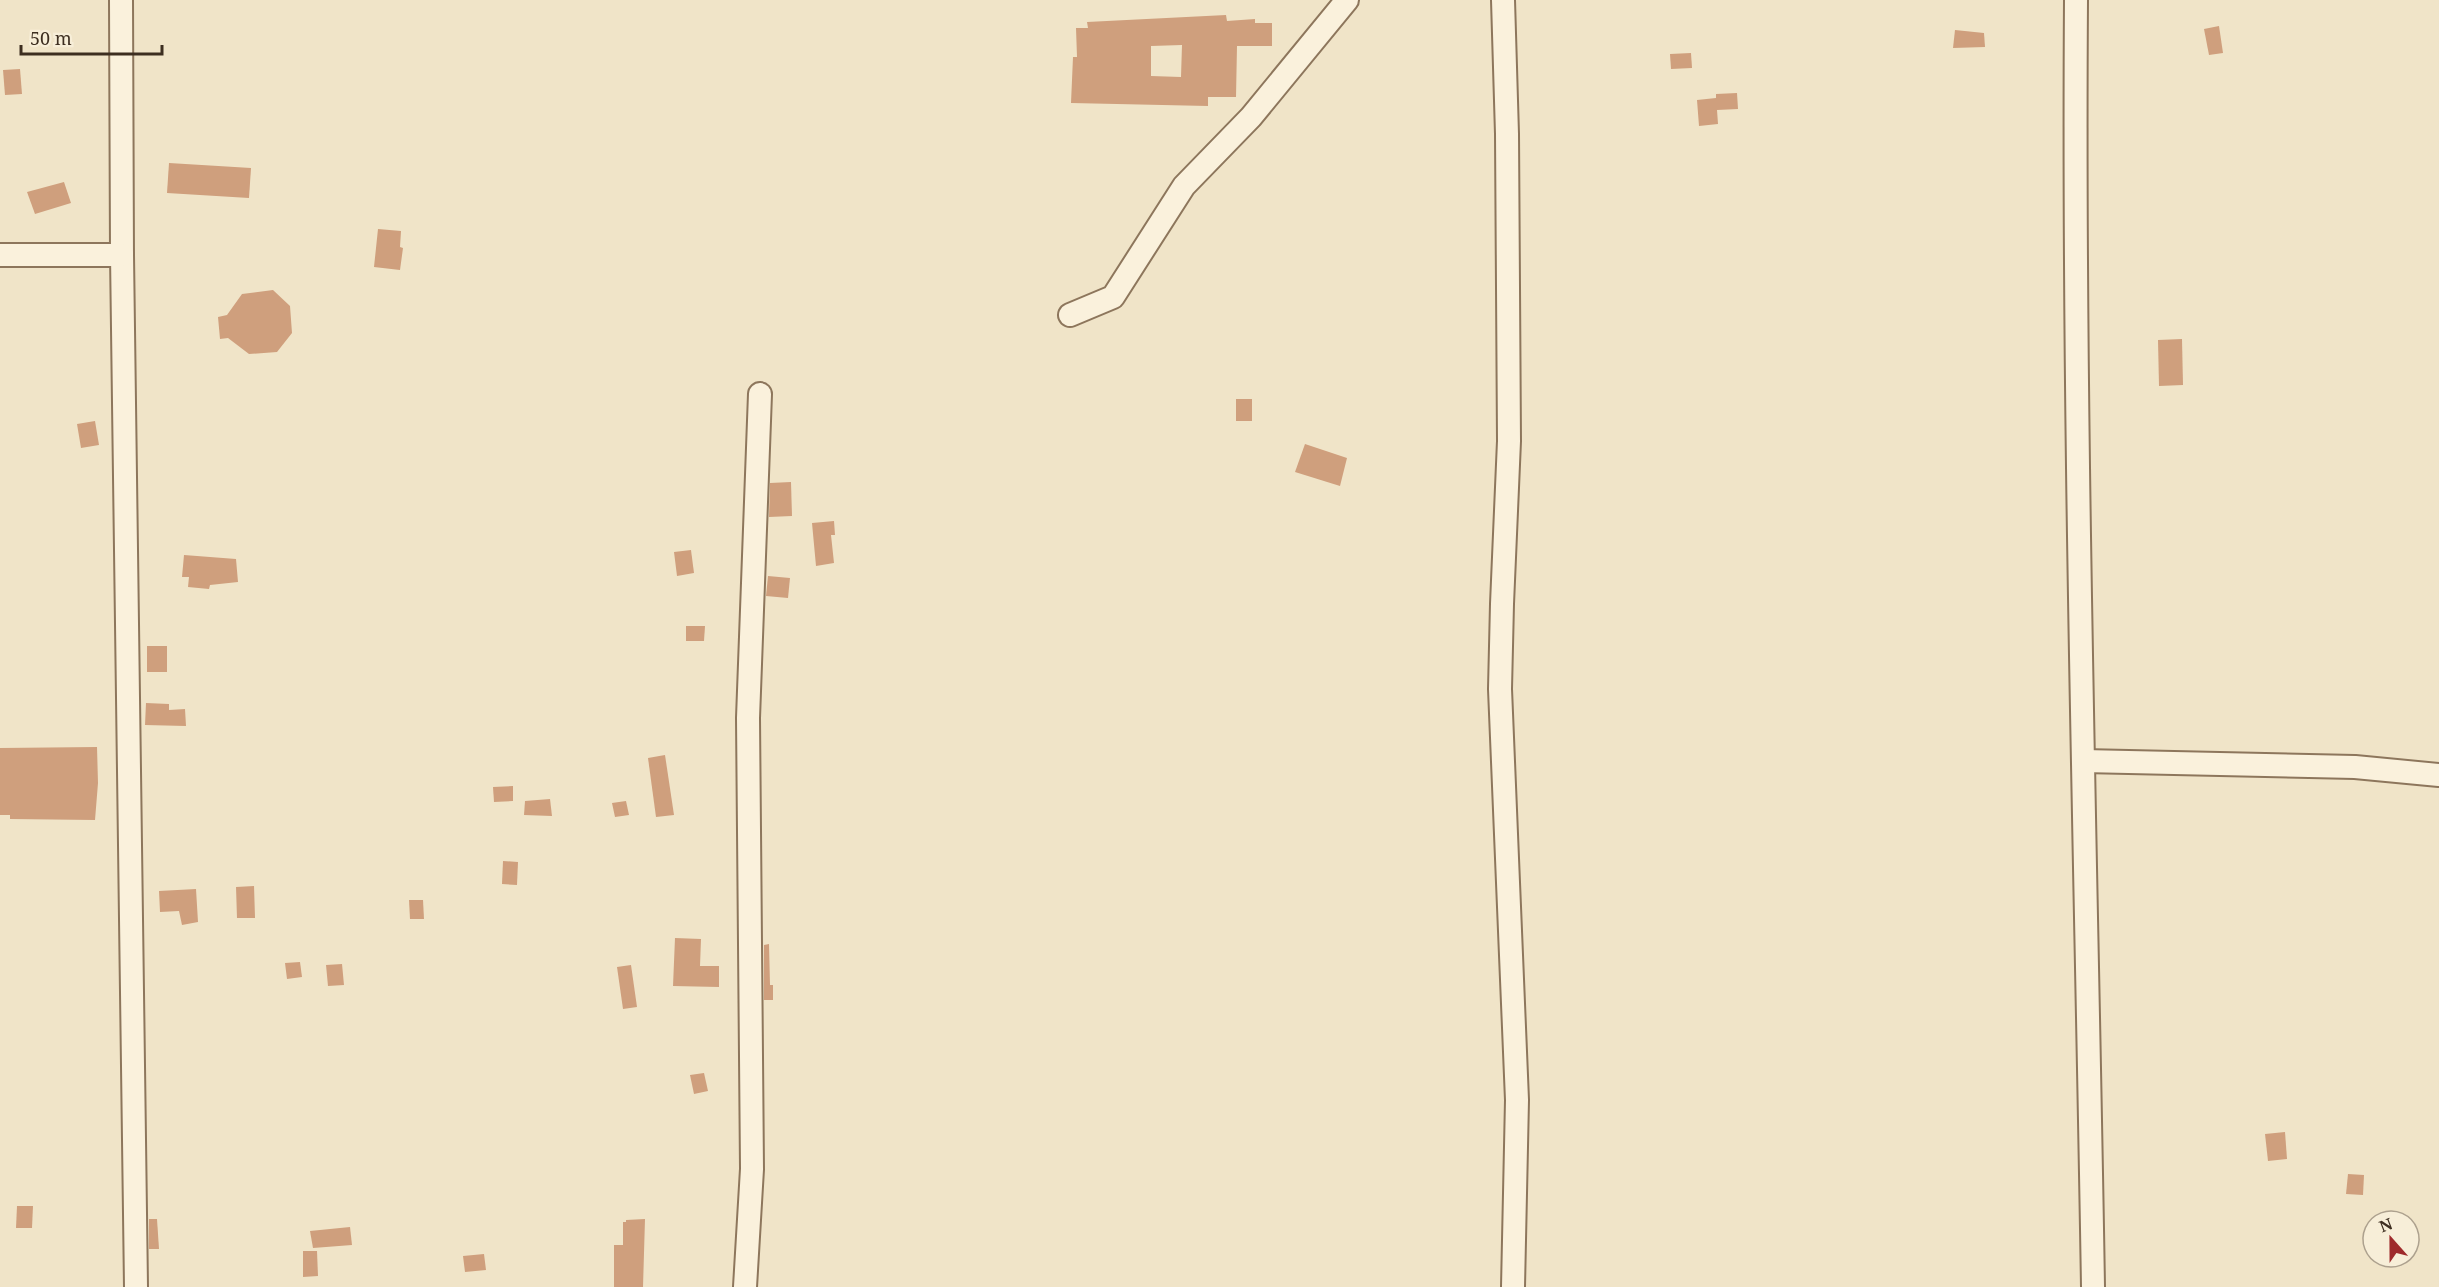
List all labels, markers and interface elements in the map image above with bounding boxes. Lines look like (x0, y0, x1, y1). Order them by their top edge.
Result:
scale bar (21, 18, 162, 56)
text: 50 m (30, 26, 72, 50)
north arrow (2361, 1209, 2421, 1269)
text: N (2376, 1212, 2396, 1238)

